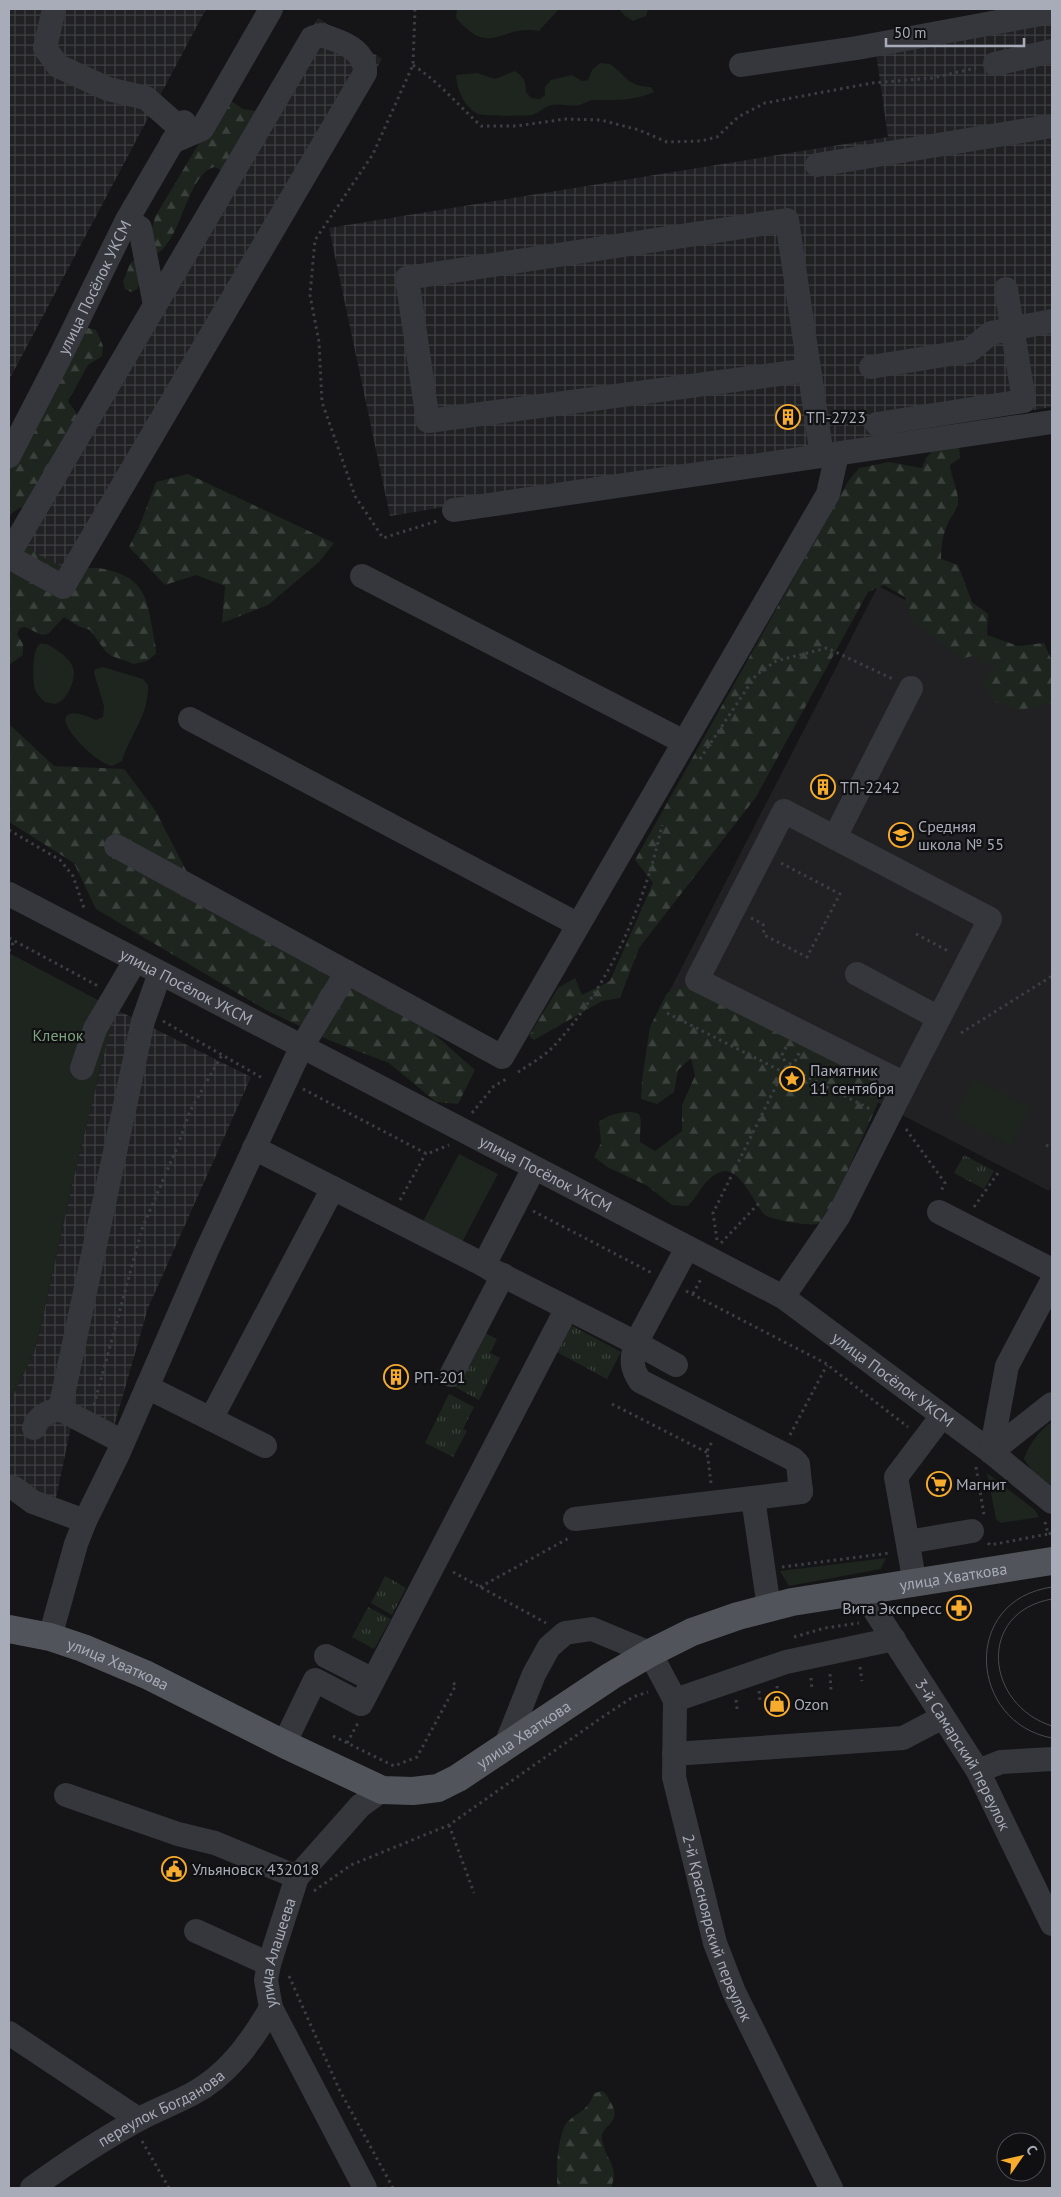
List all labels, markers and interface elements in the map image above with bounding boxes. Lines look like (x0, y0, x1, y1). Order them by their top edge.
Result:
scale bar (886, 15, 1024, 47)
text: 50 m (894, 23, 927, 42)
street label: улица Посёлок УКСМ (53, 217, 135, 358)
building icon: ТП-2723 (775, 404, 801, 430)
place label: ТП-2723 (806, 407, 866, 427)
building icon: ТП-2242 (810, 774, 836, 800)
place label: ТП-2242 (840, 777, 900, 797)
place label: Средняя школа № 55 (918, 816, 1004, 854)
school or university icon: Средняя школа № 55 (888, 822, 914, 848)
street label: улица Посёлок УКСМ (117, 944, 256, 1029)
park label: Кленок (33, 1025, 84, 1045)
place label: Памятник 11 сентября (810, 1060, 894, 1098)
place icon: Памятник 11 сентября (779, 1066, 805, 1092)
street label: улица Посёлок УКСМ (476, 1131, 615, 1216)
street label: улица Посёлок УКСМ (828, 1327, 958, 1431)
building icon: РП-201 (383, 1364, 409, 1390)
place label: РП-201 (414, 1367, 465, 1387)
supermarket icon: Магнит (926, 1471, 952, 1497)
place label: Магнит (956, 1474, 1007, 1494)
street label: улица Хваткова (898, 1558, 1008, 1595)
pharmacy icon: Вита Экспресс (946, 1595, 972, 1621)
place label: Вита Экспресс (842, 1598, 942, 1618)
street label: улица Хваткова (65, 1633, 172, 1694)
street label: 3-й Самарский переулок (911, 1675, 1015, 1834)
shop icon: Ozon (764, 1691, 790, 1717)
place label: Ozon (794, 1694, 829, 1714)
street label: улица Хваткова (473, 1696, 574, 1773)
street label: 2-й Красноярский переулок (678, 1832, 757, 2025)
public building icon: Ульяновск 432018 (161, 1856, 187, 1882)
place label: Ульяновск 432018 (192, 1859, 319, 1879)
street label: улица Алашеева (255, 1895, 300, 2010)
street label: переулок Богданова (94, 2065, 229, 2151)
north arrow (996, 2132, 1046, 2182)
text: С (1022, 2141, 1042, 2158)

